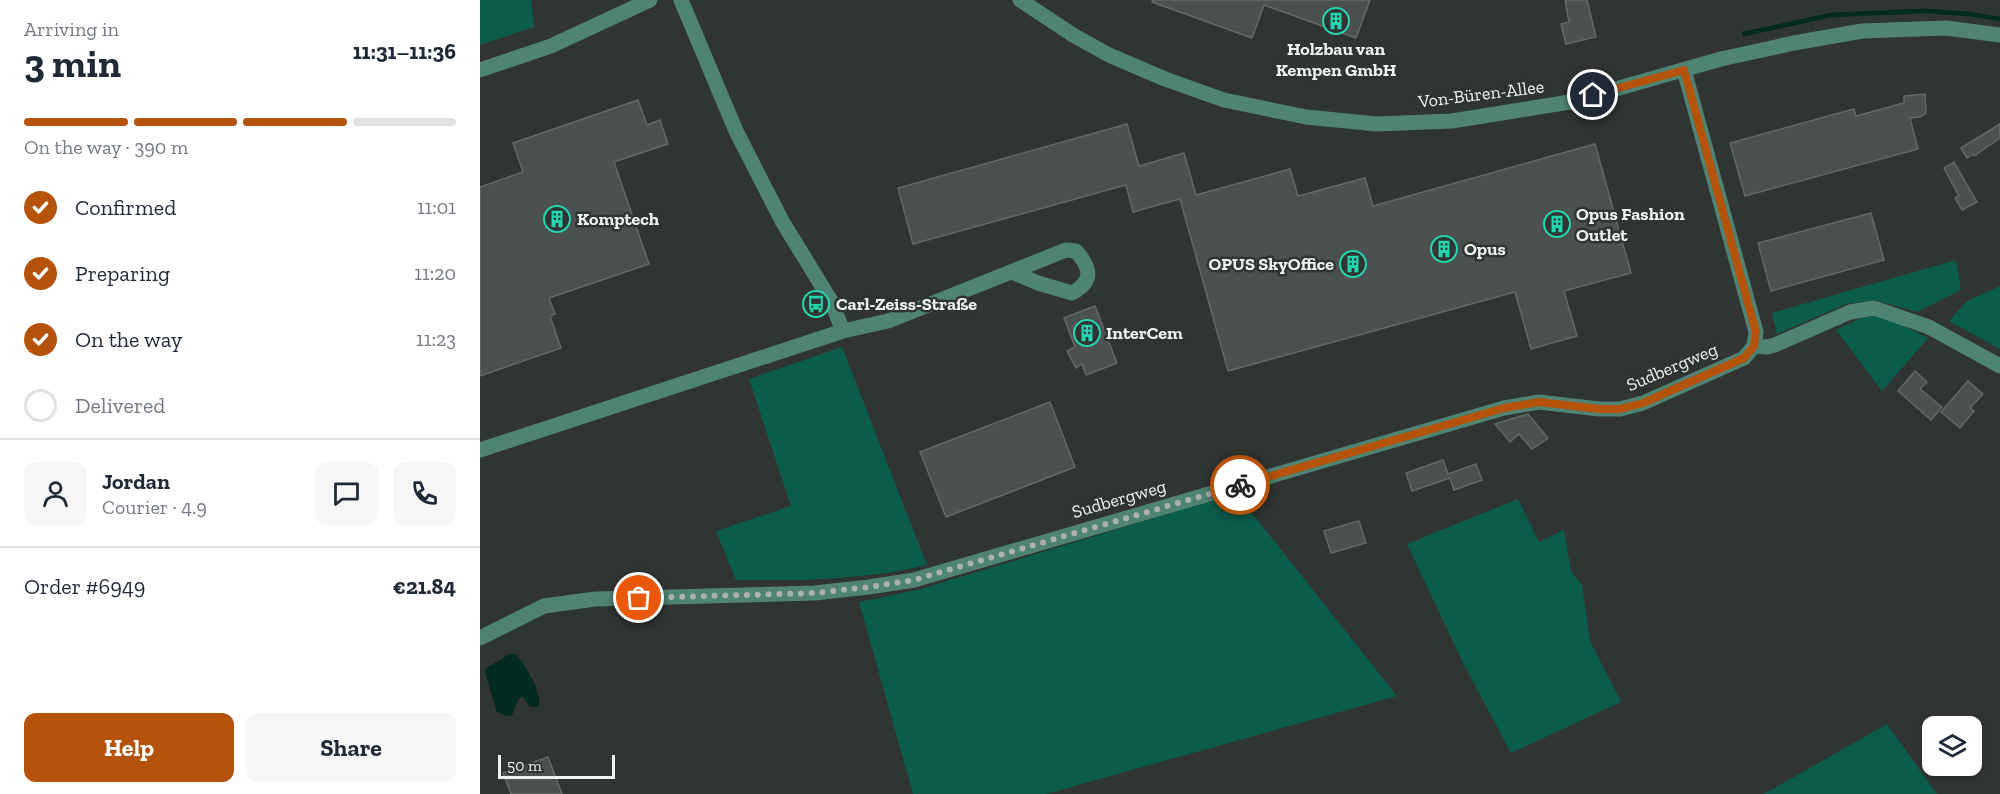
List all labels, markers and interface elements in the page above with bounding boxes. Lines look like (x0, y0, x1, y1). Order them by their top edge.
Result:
building icon: Holzbau van Kempen GmbH (1321, 6, 1351, 36)
text: Arriving in (24, 17, 119, 41)
text: 11:31–11:36 (353, 38, 456, 65)
place label: Holzbau van Kempen GmbH (1276, 38, 1396, 81)
text: 3 min (24, 40, 121, 87)
pin (1567, 69, 1618, 120)
street label: Von-Büren-Allee (1416, 75, 1545, 113)
icon: home (1576, 78, 1609, 111)
text: On the way · 390 m (24, 135, 188, 159)
icon: check (24, 191, 57, 224)
text: Confirmed (75, 194, 176, 221)
text: 11:01 (417, 195, 456, 219)
place label: Opus Fashion Outlet (1576, 203, 1685, 246)
building icon: Komptech (542, 204, 572, 234)
place label: Komptech (577, 208, 660, 230)
building icon: Opus Fashion Outlet (1542, 209, 1572, 239)
building icon: Opus (1429, 234, 1459, 264)
place label: Opus (1464, 238, 1506, 260)
building icon: OPUS SkyOffice (1338, 249, 1368, 279)
place label: OPUS SkyOffice (1209, 253, 1334, 275)
icon: check (24, 257, 57, 290)
text: Preparing (75, 260, 170, 287)
text: 11:20 (414, 261, 456, 285)
bus stop icon: Carl-Zeiss-Straße (801, 289, 831, 319)
place label: Carl-Zeiss-Straße (836, 293, 977, 315)
building icon: InterCem (1072, 318, 1102, 348)
place label: InterCem (1106, 322, 1183, 344)
icon: check (24, 323, 57, 356)
text: On the way (75, 326, 182, 353)
text: 11:23 (416, 327, 456, 351)
street label: Sudbergweg (1623, 338, 1721, 396)
text: Delivered (75, 392, 165, 419)
courier (1210, 455, 1270, 515)
button: person (24, 462, 87, 525)
button: chat (315, 462, 378, 525)
button: phone (393, 462, 456, 525)
text: Jordan (102, 468, 170, 495)
icon: bike (1224, 469, 1257, 502)
street label: Sudbergweg (1069, 475, 1169, 523)
text: Courier · 4.9 (102, 495, 207, 519)
pin (613, 572, 664, 623)
text: Order #6949 (24, 573, 146, 600)
text: €21.84 (393, 573, 456, 600)
icon: bag (622, 581, 655, 614)
button: Help (24, 713, 234, 782)
button: Share (246, 713, 456, 782)
map controls (1922, 716, 1982, 776)
button: layers (1922, 716, 1982, 776)
scale bar (498, 752, 615, 780)
text: 50 m (507, 756, 542, 775)

